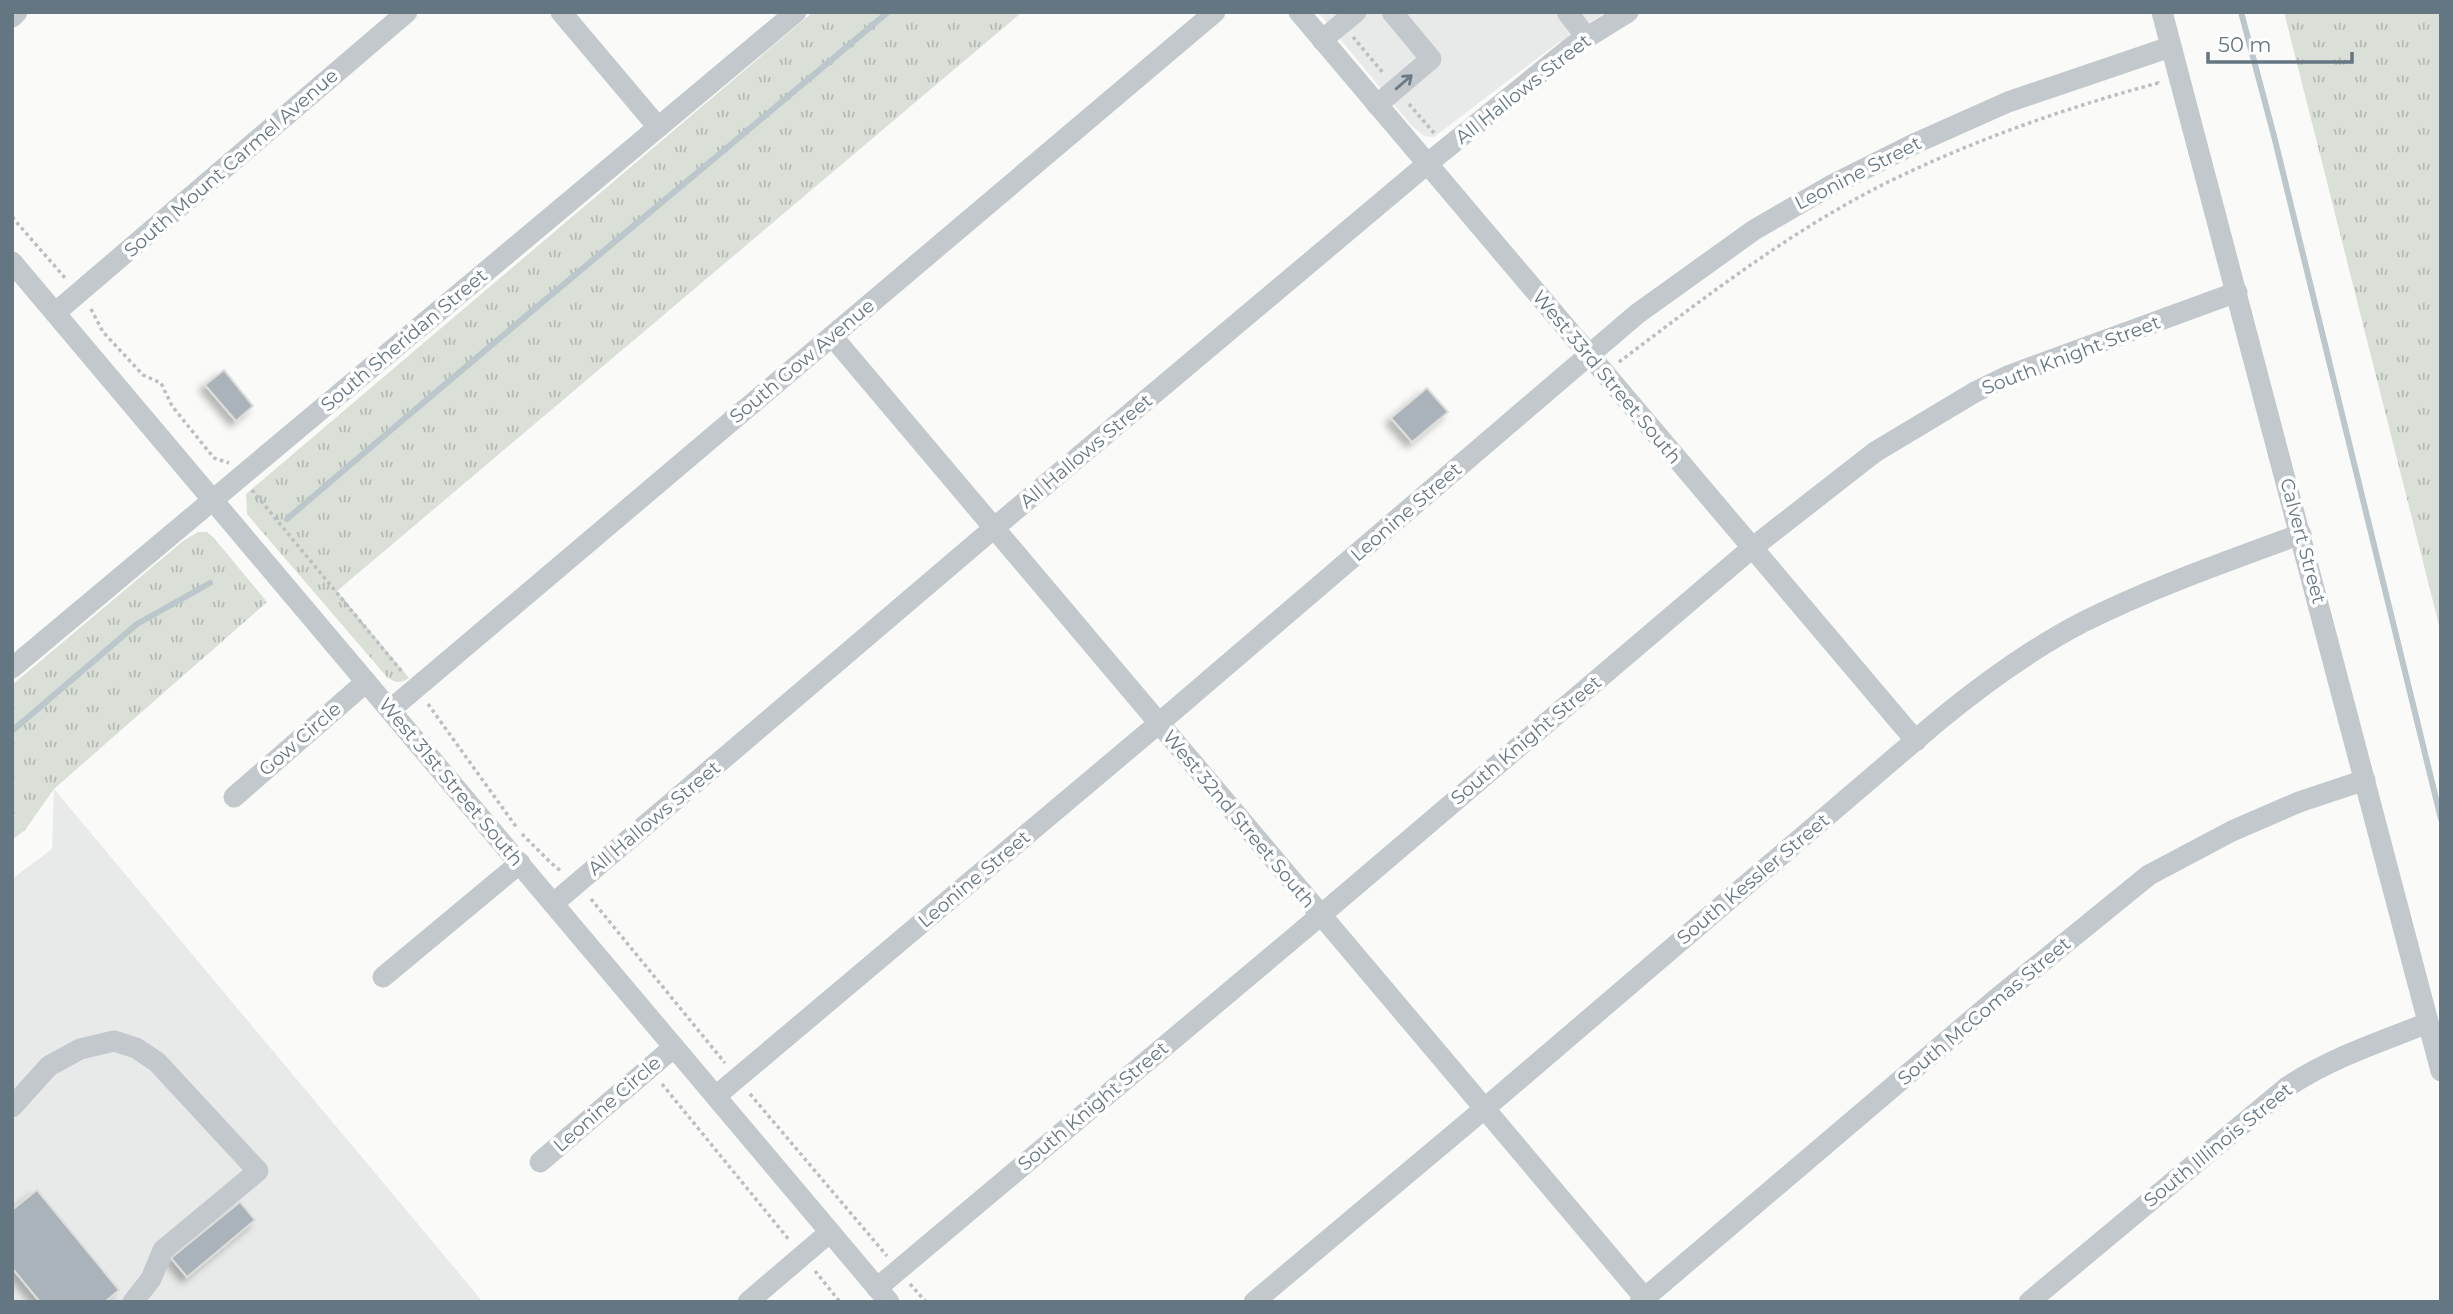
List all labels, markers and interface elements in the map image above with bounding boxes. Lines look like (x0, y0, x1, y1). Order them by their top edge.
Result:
scale bar (2208, 21, 2352, 65)
street label: All Hallows Street (1451, 29, 1596, 149)
text: 50 m (2218, 32, 2272, 57)
street label: South Mount Carmel Avenue (119, 64, 343, 262)
one-way arrow (1395, 74, 1413, 90)
street label: Leonine Street (1791, 131, 1925, 215)
street label: South Sheridan Street (316, 264, 492, 416)
street label: West 33rd Street South (1528, 286, 1686, 468)
street label: South Gow Avenue (725, 294, 879, 428)
street label: South Knight Street (1979, 310, 2164, 400)
street label: All Hallows Street (1015, 389, 1157, 513)
street label: Leonine Street (1346, 457, 1466, 566)
street label: Calvert Street (2275, 476, 2331, 607)
street label: South Knight Street (1446, 670, 1606, 810)
street label: West 31st Street South (374, 693, 528, 871)
street label: Gow Circle (254, 697, 346, 781)
street label: West 32nd Street South (1158, 725, 1320, 913)
street label: All Hallows Street (583, 756, 725, 880)
street label: South Kessler Street (1672, 808, 1834, 949)
street label: Leonine Street (913, 825, 1035, 933)
street label: South McComas Street (1893, 932, 2075, 1090)
street label: South Knight Street (1013, 1036, 1173, 1176)
street label: Leonine Circle (549, 1051, 665, 1157)
street label: South Illinois Street (2139, 1078, 2297, 1212)

